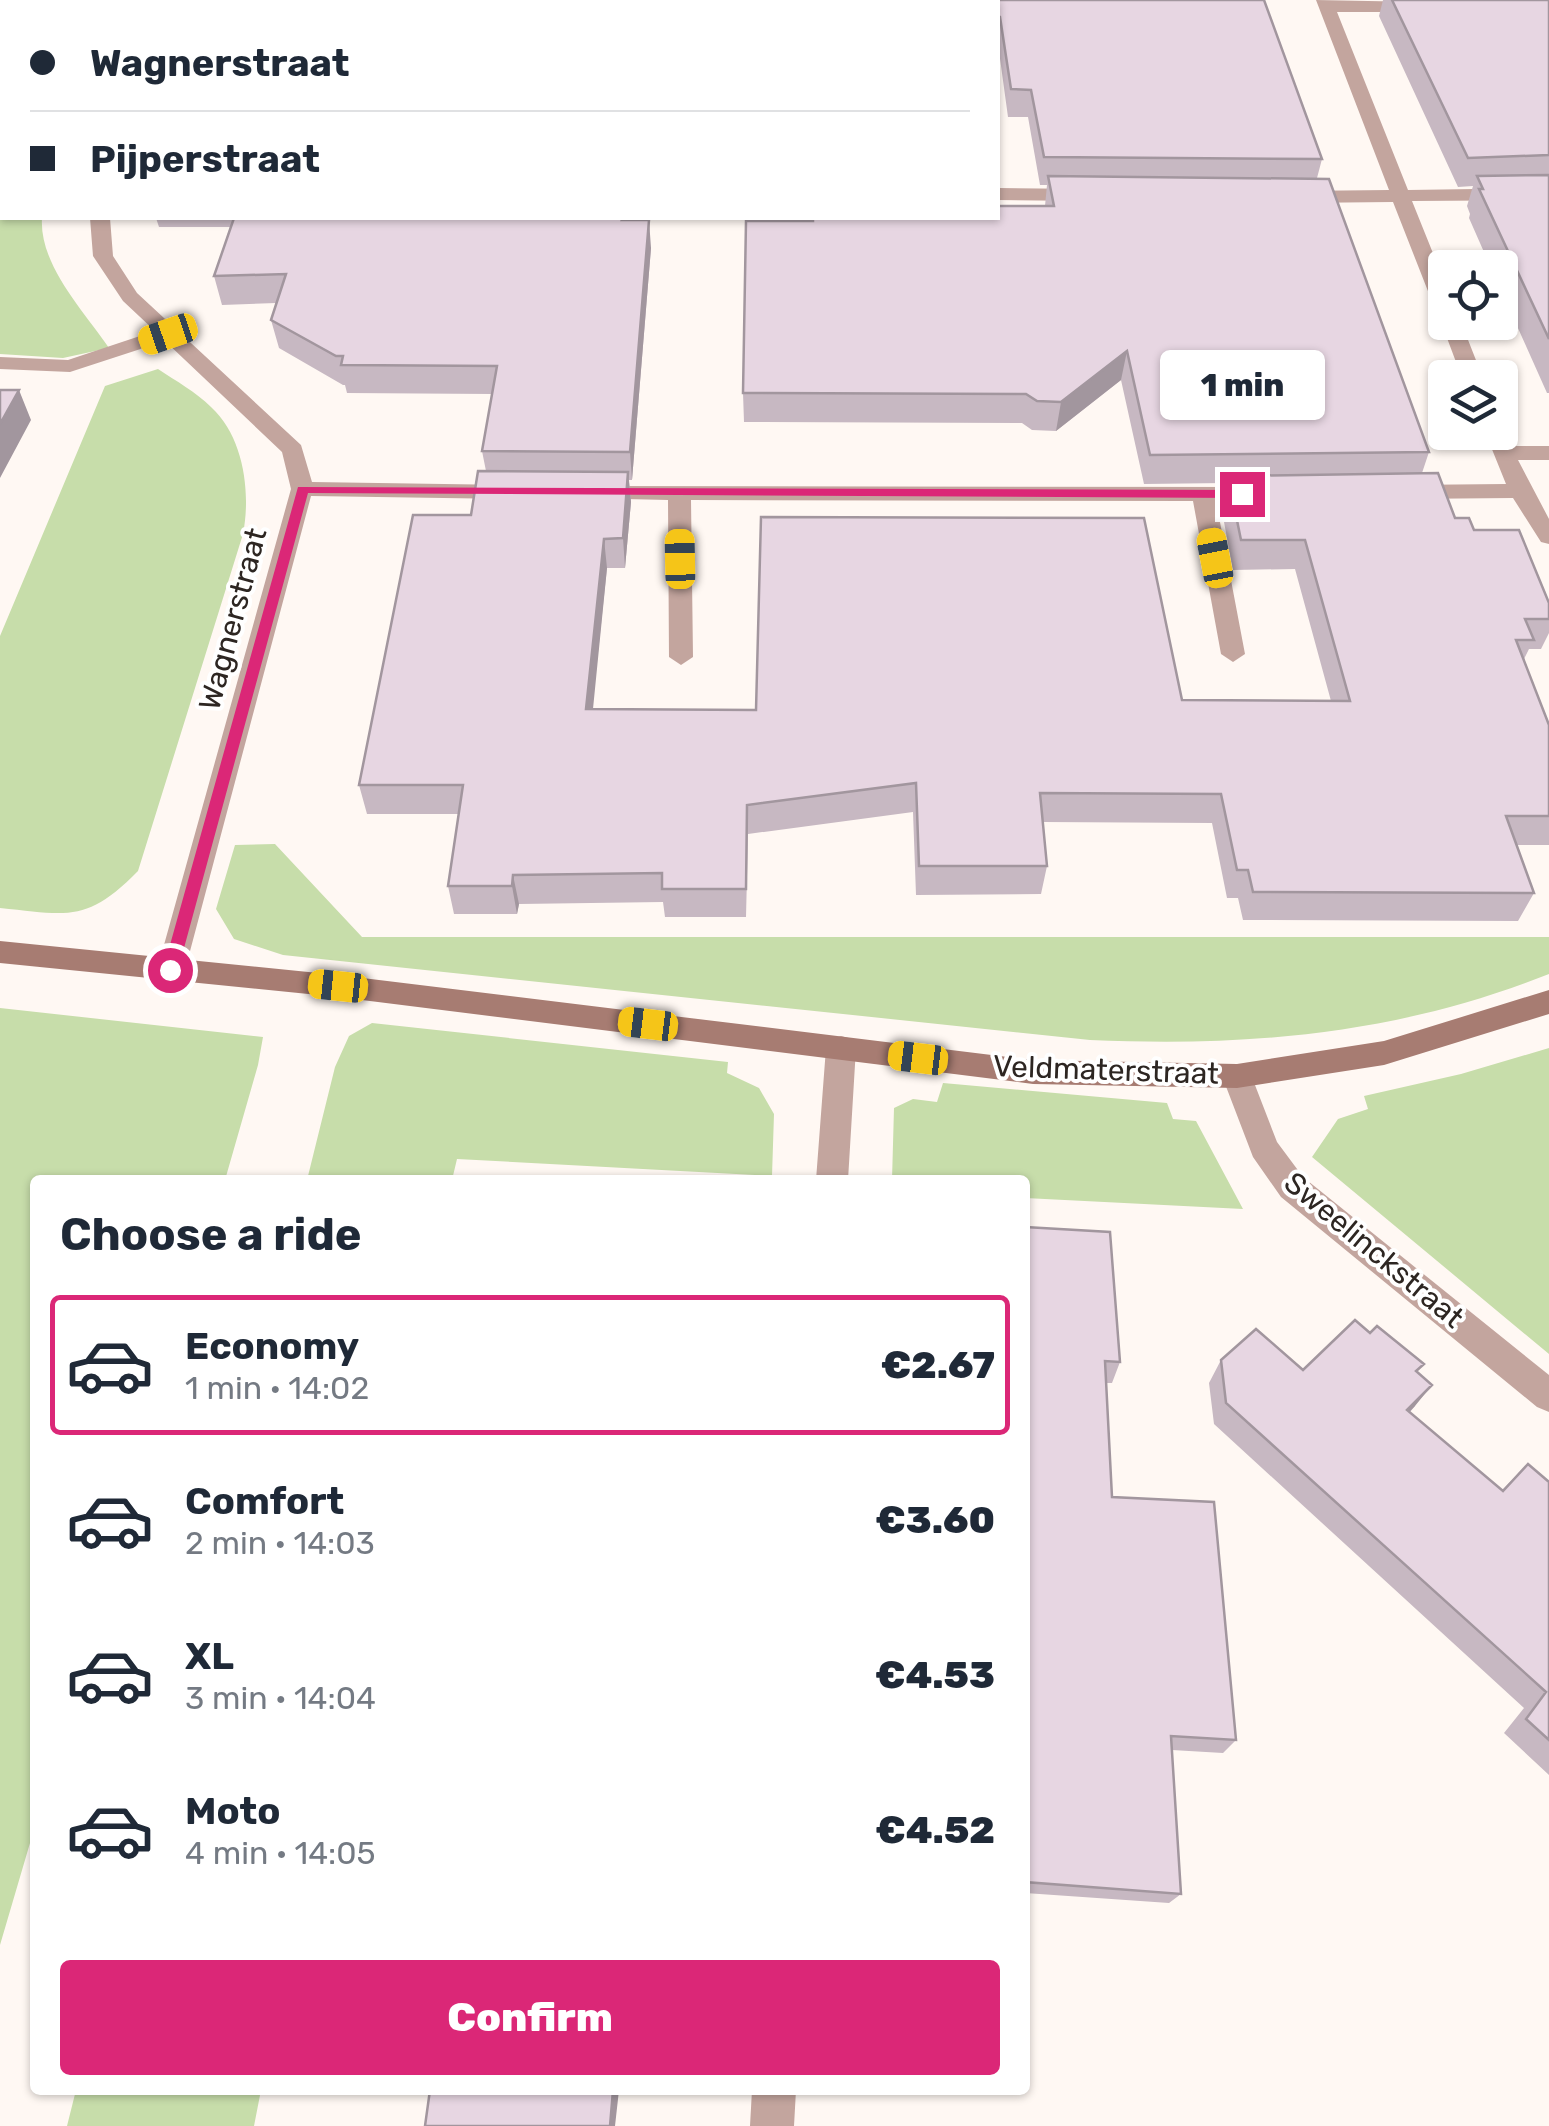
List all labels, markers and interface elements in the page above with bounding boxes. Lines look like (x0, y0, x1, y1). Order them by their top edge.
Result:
text: Wagnerstraat (90, 40, 350, 86)
text: Pijperstraat (90, 136, 320, 182)
map controls (1428, 250, 1518, 450)
button: locate (1428, 250, 1518, 340)
car (135, 310, 201, 358)
callout: 1 min (1160, 349, 1324, 419)
button: layers (1428, 360, 1518, 450)
text: 1 min (1201, 366, 1284, 404)
route end (1220, 472, 1265, 517)
street label: Wagnerstraat (191, 524, 275, 714)
car (1195, 526, 1235, 590)
car (664, 529, 696, 589)
route start (148, 948, 193, 993)
car (307, 968, 369, 1004)
car (616, 1005, 680, 1043)
car (886, 1039, 950, 1077)
street label: Veldmaterstraat (992, 1048, 1220, 1092)
street label: Sweelinckstraat (1277, 1164, 1471, 1336)
text: Choose a ride (60, 1208, 362, 1261)
icon: car (65, 1320, 155, 1410)
text: Economy (185, 1323, 359, 1369)
text: €2.67 (881, 1342, 995, 1388)
text: 1 min · 14:02 (185, 1369, 369, 1407)
icon: car (65, 1475, 155, 1565)
text: Comfort (185, 1478, 344, 1524)
text: €3.60 (875, 1497, 995, 1543)
text: 2 min · 14:03 (185, 1524, 375, 1562)
icon: car (65, 1630, 155, 1720)
text: XL (185, 1633, 234, 1679)
text: €4.53 (875, 1652, 995, 1698)
text: 3 min · 14:04 (185, 1679, 376, 1717)
icon: car (65, 1785, 155, 1875)
text: Moto (185, 1788, 281, 1834)
text: €4.52 (875, 1807, 995, 1853)
text: 4 min · 14:05 (185, 1834, 376, 1872)
button: Confirm (60, 1960, 1000, 2075)

